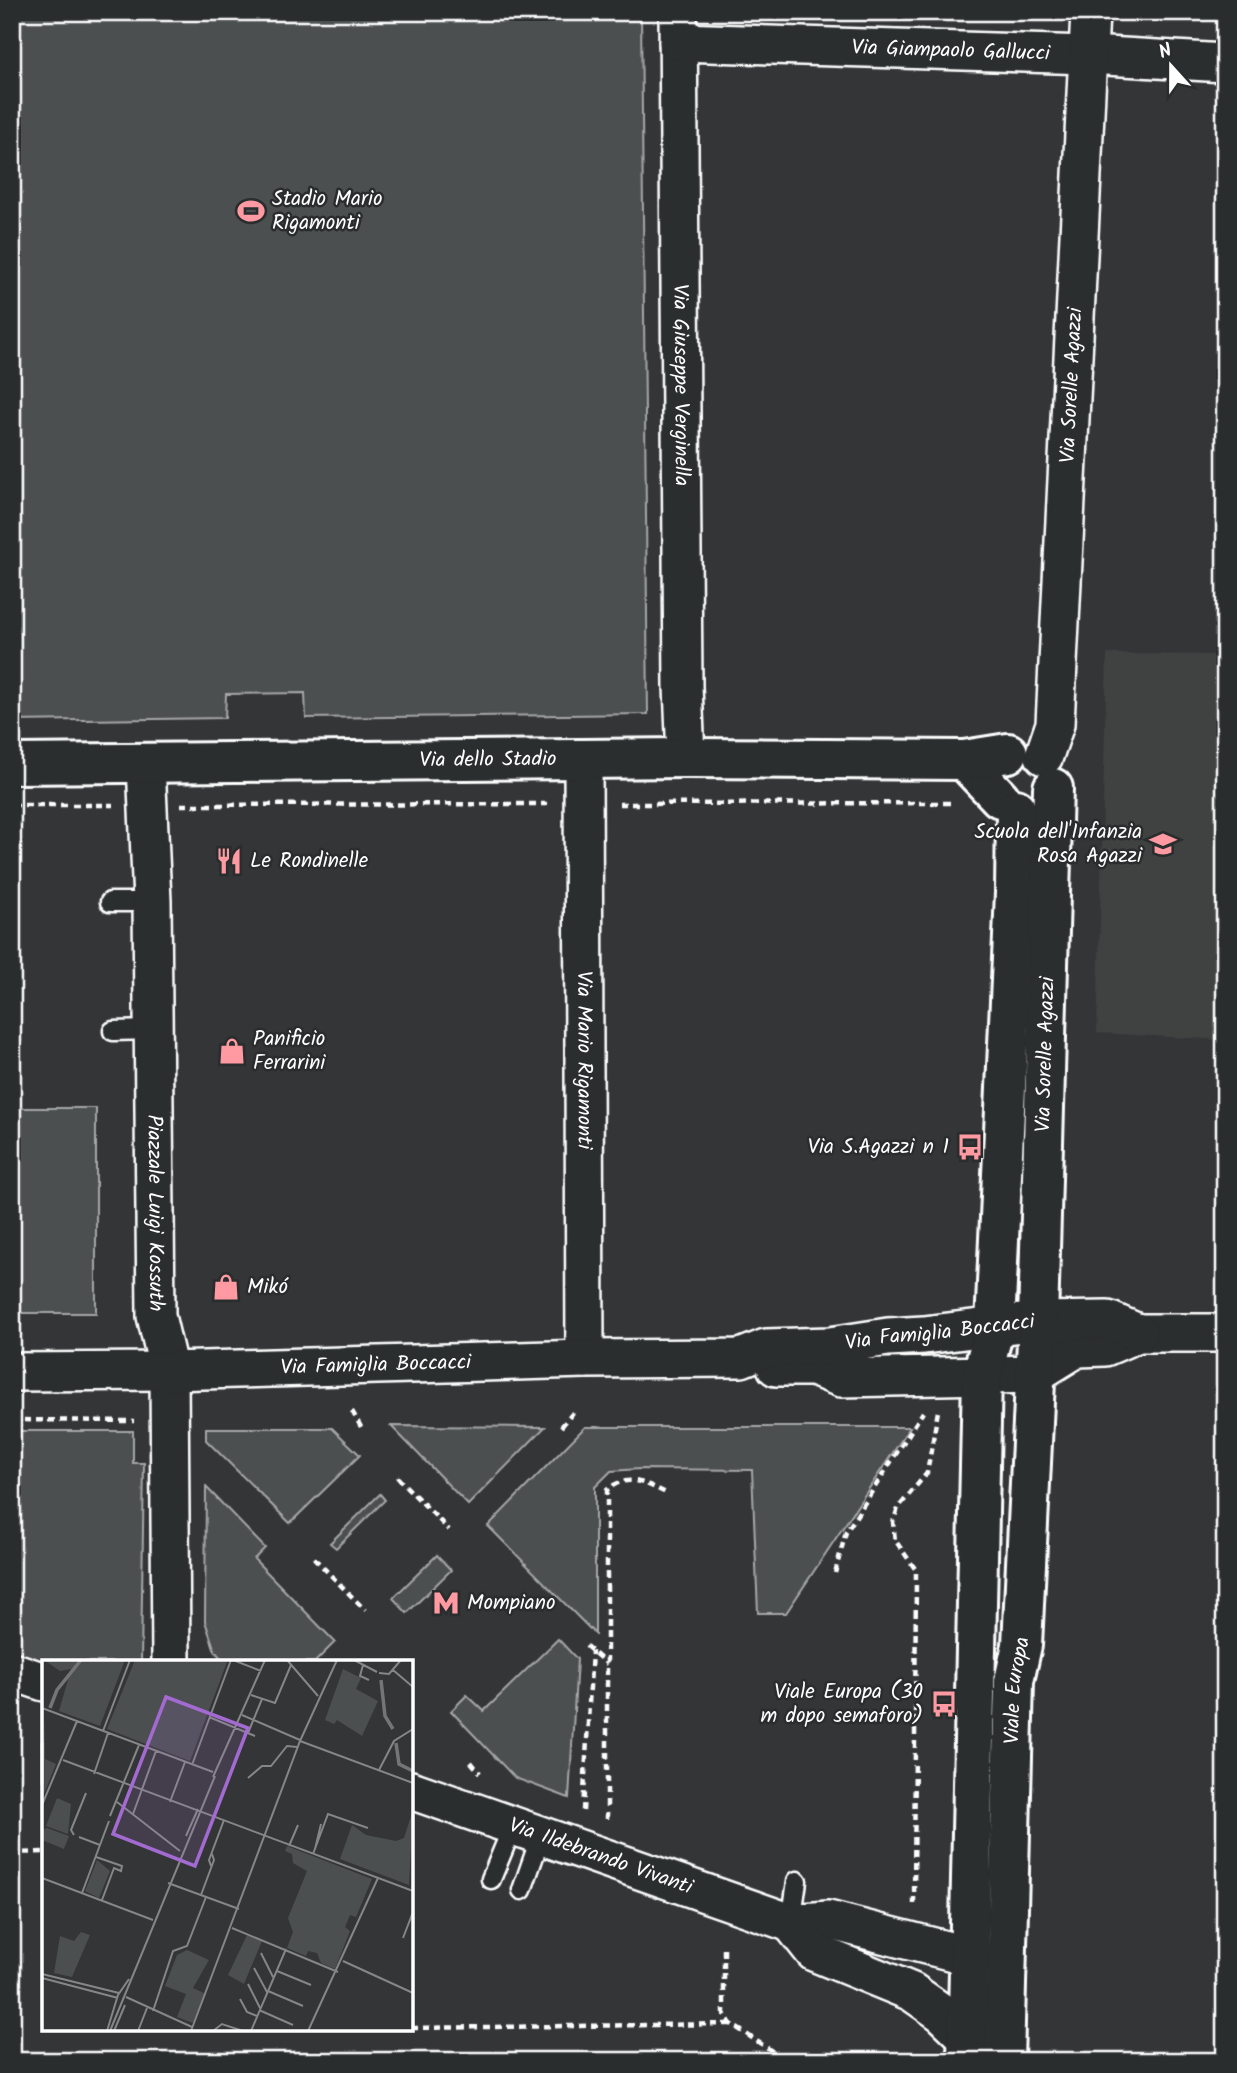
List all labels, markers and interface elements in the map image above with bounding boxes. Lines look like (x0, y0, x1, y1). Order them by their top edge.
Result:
street label: Via Giampaolo Gallucci (851, 31, 1051, 70)
north arrow (1136, 32, 1206, 102)
text: N (1155, 36, 1177, 68)
place label: Stadio Mario Rigamonti (272, 183, 382, 240)
sports icon: Stadio Mario Rigamonti (236, 196, 266, 226)
street label: Via Giuseppe Verginella (664, 284, 698, 486)
street label: Via Sorelle Agazzi (1051, 306, 1092, 464)
street label: Via dello Stadio (419, 743, 557, 777)
place label: Scuola dell'Infanzia Rosa Agazzi (974, 816, 1143, 873)
school or university icon: Scuola dell'Infanzia Rosa Agazzi (1148, 829, 1178, 859)
place label: Le Rondinelle (250, 845, 369, 878)
restaurant icon: Le Rondinelle (214, 846, 244, 876)
street label: Via Mario Rigamonti (567, 971, 601, 1150)
street label: Via Sorelle Agazzi (1027, 975, 1064, 1133)
place label: Panificio Ferrarini (253, 1023, 326, 1080)
shop icon: Panificio Ferrarini (217, 1036, 247, 1066)
street label: Piazzale Luigi Kossuth (138, 1114, 172, 1312)
place label: Via S.Agazzi n 1 (808, 1131, 949, 1164)
bus stop icon: Via S.Agazzi n 1 (955, 1132, 985, 1162)
place label: Mikó (247, 1271, 289, 1304)
shop icon: Mikó (211, 1272, 241, 1302)
street label: Via Famiglia Boccacci (843, 1305, 1038, 1360)
street label: Via Famiglia Boccacci (280, 1346, 473, 1384)
place label: Mompiano (467, 1587, 555, 1620)
metro station icon: Mompiano (431, 1588, 461, 1618)
street label: Viale Europa (996, 1636, 1039, 1744)
inset map (42, 1660, 413, 2031)
place label: Viale Europa (30 m dopo semaforo) (760, 1676, 923, 1733)
bus stop icon: Viale Europa (30 m dopo semaforo) (929, 1689, 959, 1719)
street label: Via Ildebrando Vivanti (504, 1809, 698, 1904)

